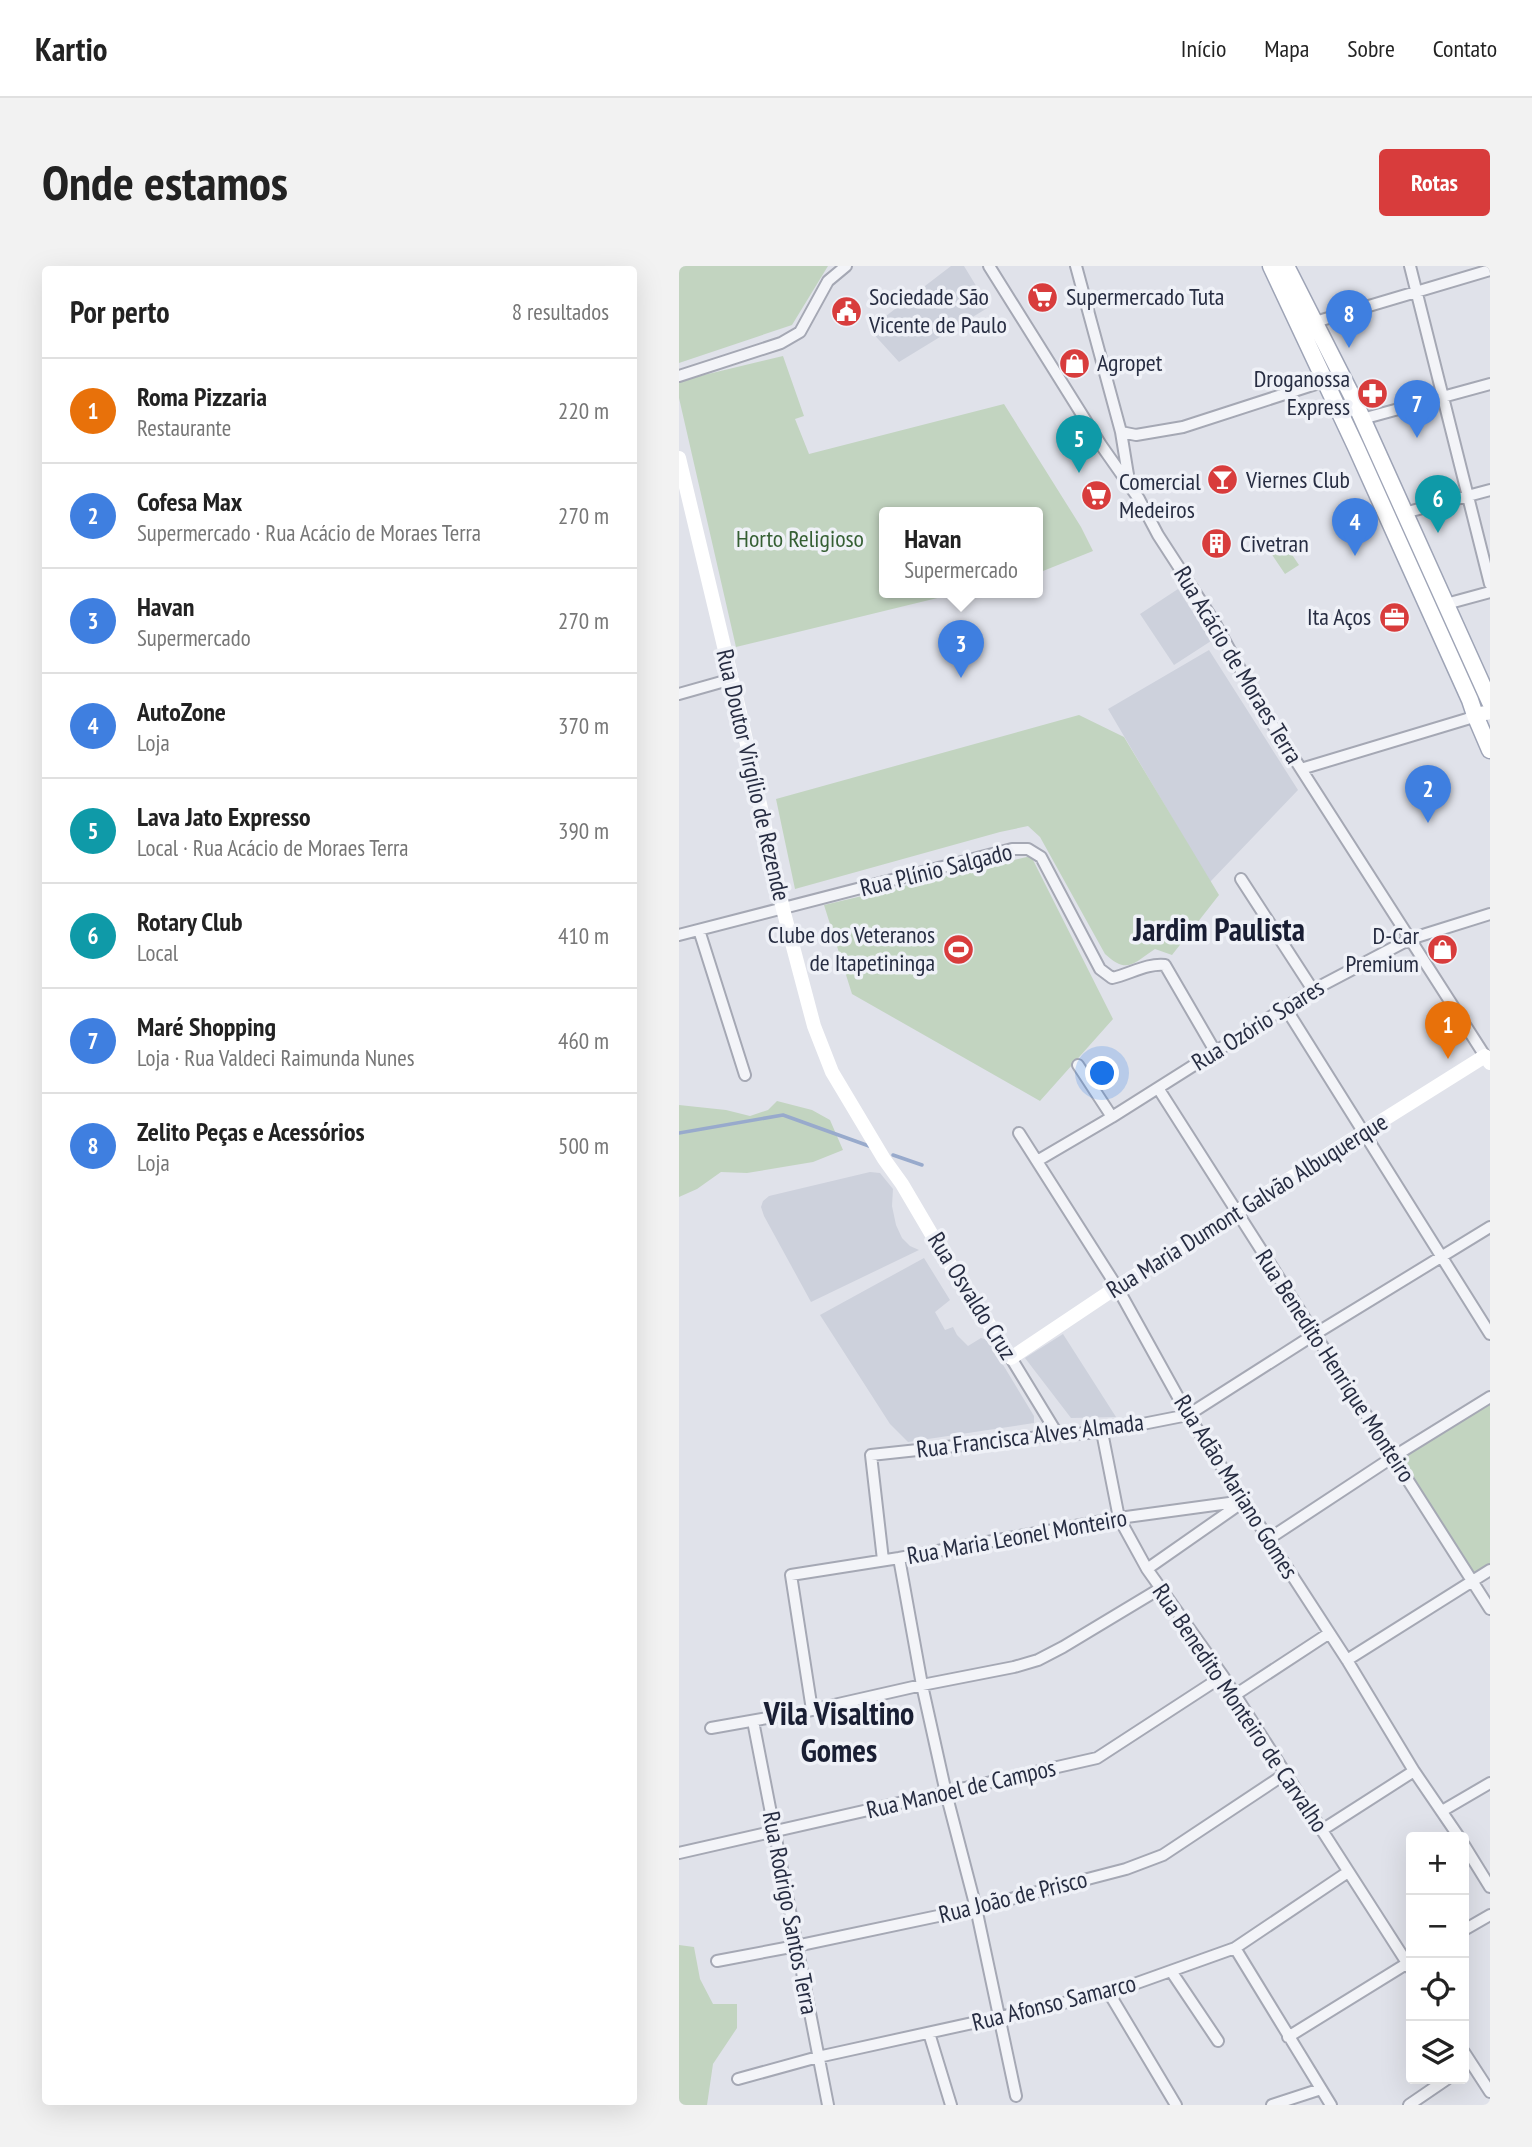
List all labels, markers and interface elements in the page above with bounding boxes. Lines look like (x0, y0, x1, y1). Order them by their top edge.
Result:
text: Kartio (35, 27, 108, 70)
text: Início (1181, 33, 1226, 64)
text: Mapa (1264, 33, 1309, 64)
text: Sobre (1347, 33, 1395, 64)
text: Contato (1433, 33, 1497, 64)
button: Rotas (1379, 149, 1490, 216)
text: Onde estamos (42, 150, 288, 214)
supermarket icon: Supermercado Tuta (1026, 280, 1060, 314)
place label: Sociedade São Vicente de Paulo (868, 281, 1007, 340)
place label: Supermercado Tuta (1066, 281, 1224, 312)
pin: 8 (1326, 290, 1372, 348)
text: Por perto (70, 292, 170, 331)
public building icon: Sociedade São Vicente de Paulo (829, 294, 863, 328)
text: 8 resultados (512, 297, 609, 326)
shop icon: Agropet (1057, 346, 1091, 380)
place label: Agropet (1097, 347, 1163, 378)
place label: Droganossa Express (1254, 363, 1350, 422)
pharmacy icon: Droganossa Express (1356, 376, 1390, 410)
text: Roma Pizzaria (137, 380, 267, 413)
pin: 7 (1394, 380, 1440, 438)
text: 1 (88, 396, 99, 425)
text: 220 m (558, 396, 609, 425)
text: Restaurante (137, 413, 231, 442)
pin: 5 (1056, 415, 1102, 473)
bar icon: Viernes Club (1206, 463, 1240, 497)
place label: Viernes Club (1245, 464, 1350, 495)
place label: Comercial Medeiros (1119, 466, 1201, 525)
pin: 6 (1415, 475, 1461, 533)
supermarket icon: Comercial Medeiros (1079, 479, 1113, 513)
text: Cofesa Max (137, 485, 242, 518)
pin: 4 (1332, 498, 1378, 556)
text: 2 (88, 501, 99, 530)
text: 270 m (558, 501, 609, 530)
popup (879, 507, 1043, 598)
text: Supermercado · Rua Acácio de Moraes Terra (137, 518, 481, 547)
text: Havan (904, 522, 962, 555)
park label: Horto Religioso (736, 523, 864, 554)
building icon: Civetran (1200, 527, 1234, 561)
place label: Civetran (1240, 528, 1309, 559)
text: Supermercado (904, 555, 1018, 584)
street label: Rua Acácio de Moraes Terra (1167, 560, 1310, 769)
text: Havan (137, 590, 194, 623)
office icon: Ita Aços (1377, 600, 1411, 634)
place label: Ita Aços (1307, 601, 1371, 632)
text: 3 (88, 606, 99, 635)
text: 270 m (558, 606, 609, 635)
pin: 3 (938, 620, 984, 678)
text: Supermercado (137, 623, 251, 652)
street label: Rua Doutor Virgílio de Rezende (709, 646, 798, 904)
text: AutoZone (137, 695, 226, 728)
text: 4 (88, 711, 99, 740)
text: 370 m (558, 711, 609, 740)
text: Loja (137, 728, 170, 757)
pin: 2 (1405, 765, 1451, 823)
text: Lava Jato Expresso (137, 800, 311, 833)
text: 5 (88, 816, 99, 845)
text: 390 m (558, 816, 609, 845)
text: Local · Rua Acácio de Moraes Terra (137, 833, 409, 862)
street label: Rua Plínio Salgado (857, 836, 1015, 903)
text: Rotary Club (137, 905, 242, 938)
district label: Jardim Paulista (1132, 908, 1305, 950)
place label: Clube dos Veteranos de Itapetininga (768, 919, 935, 978)
place label: D-Car Premium (1345, 920, 1419, 979)
text: 6 (88, 921, 99, 950)
text: 410 m (558, 921, 609, 950)
sports icon: Clube dos Veteranos de Itapetininga (941, 932, 975, 966)
shop icon: D-Car Premium (1425, 933, 1459, 967)
text: Local (137, 938, 178, 967)
street label: Rua Ozório Soares (1186, 972, 1330, 1078)
pin: 1 (1425, 1001, 1471, 1059)
text: Maré Shopping (137, 1010, 276, 1043)
text: 7 (88, 1026, 99, 1055)
text: 460 m (558, 1026, 609, 1055)
text: Loja · Rua Valdeci Raimunda Nunes (137, 1043, 414, 1072)
your location (1085, 1056, 1119, 1090)
street label: Rua Maria Dumont Galvão Albuquerque (1100, 1106, 1393, 1305)
text: Zelito Peças e Acessórios (137, 1115, 365, 1148)
text: 8 (88, 1131, 99, 1160)
text: 500 m (558, 1131, 609, 1160)
text: Loja (137, 1148, 170, 1177)
street label: Rua Osvaldo Cruz (921, 1226, 1024, 1365)
street label: Rua Benedito Henrique Monteiro (1249, 1244, 1422, 1488)
street label: Rua Adão Mariano Gomes (1167, 1389, 1305, 1584)
street label: Rua Francisca Alves Almada (915, 1406, 1145, 1465)
street label: Rua Maria Leonel Monteiro (905, 1502, 1129, 1571)
street label: Rua Benedito Monteiro de Carvalho (1146, 1578, 1335, 1838)
district label: Vila Visaltino Gomes (763, 1692, 914, 1771)
street label: Rua Manoel de Campos (863, 1752, 1059, 1825)
street label: Rua Rodrigo Santos Terra (756, 1809, 825, 2017)
map controls (1406, 1832, 1469, 2084)
button: + (1406, 1832, 1469, 1895)
street label: Rua João de Prisco (935, 1863, 1090, 1930)
button: − (1406, 1895, 1469, 1958)
button: locate (1406, 1958, 1469, 2021)
street label: Rua Afonso Samarco (969, 1967, 1139, 2038)
button: layers (1406, 2021, 1469, 2084)

